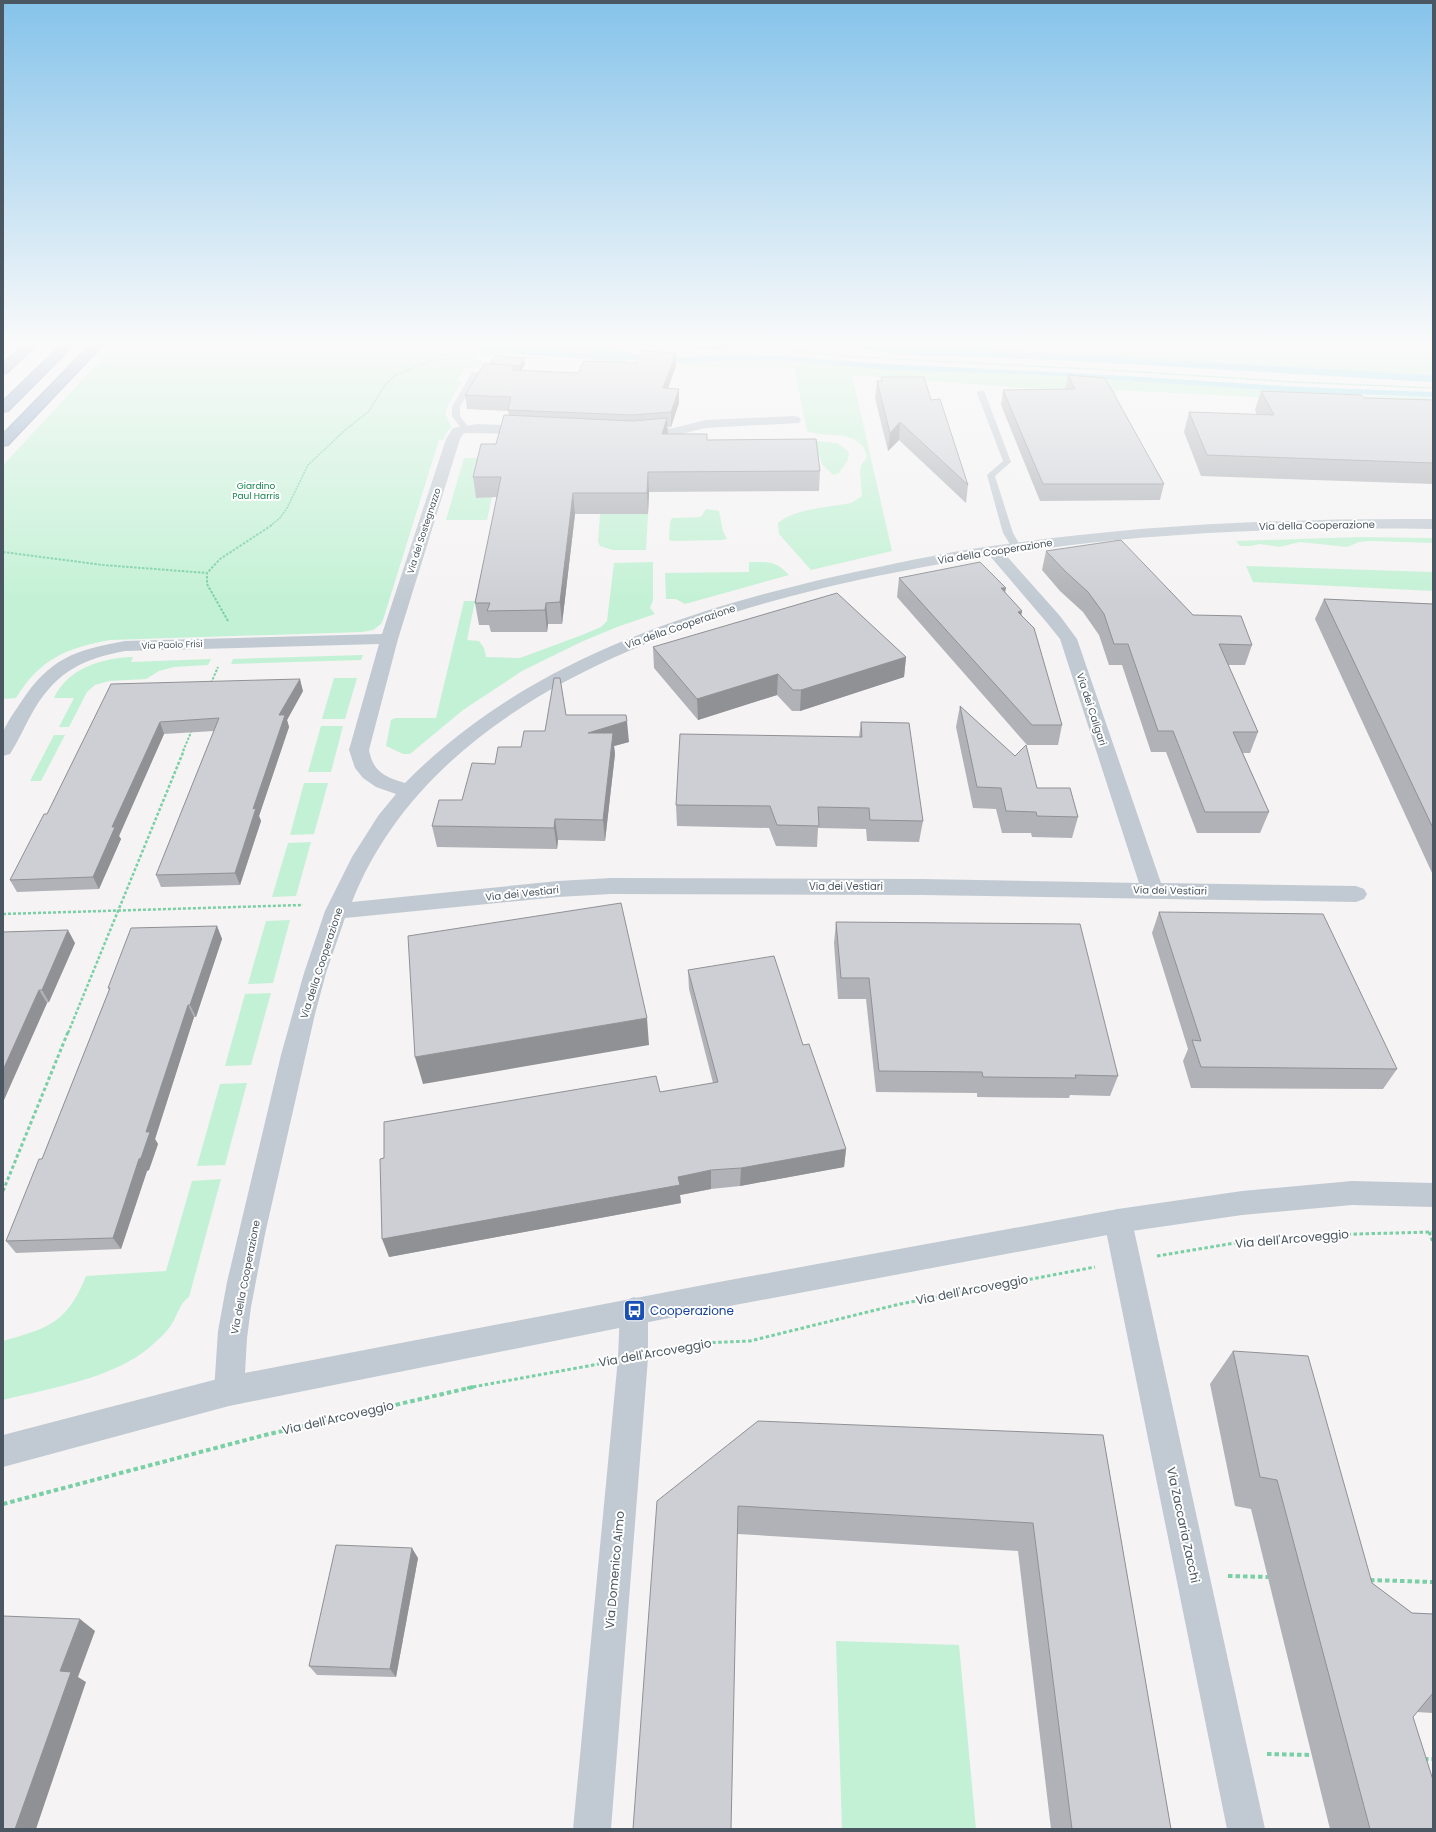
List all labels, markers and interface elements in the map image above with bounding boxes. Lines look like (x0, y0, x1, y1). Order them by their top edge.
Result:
park label: Giardino Paul Harris (232, 480, 280, 502)
street label: Via del Sostegnazzo (404, 486, 444, 575)
street label: Via della Cooperazione (1259, 517, 1375, 534)
street label: Via della Cooperazione (937, 535, 1054, 568)
street label: Via della Cooperazione (623, 601, 737, 652)
street label: Via Paolo Frisi (141, 638, 203, 652)
street label: Via dei Caligari (1073, 671, 1110, 748)
street label: Via dei Vestiari (809, 879, 883, 894)
street label: Via dei Vestiari (484, 882, 560, 905)
street label: Via dei Vestiari (1133, 882, 1207, 899)
street label: Via della Cooperazione (296, 906, 347, 1021)
street label: Via della Cooperazione (227, 1219, 264, 1335)
street label: Via dell'Arcoveggio (1234, 1225, 1350, 1252)
street label: Via dell'Arcoveggio (914, 1270, 1030, 1309)
bus stop icon: Cooperazione (621, 1298, 647, 1324)
place label: Cooperazione (650, 1302, 734, 1319)
street label: Via dell'Arcoveggio (597, 1334, 713, 1371)
street label: Via dell'Arcoveggio (280, 1396, 396, 1439)
street label: Via Zaccaria Zacchi (1163, 1465, 1204, 1585)
street label: Via Domenico Aimo (601, 1510, 628, 1630)

